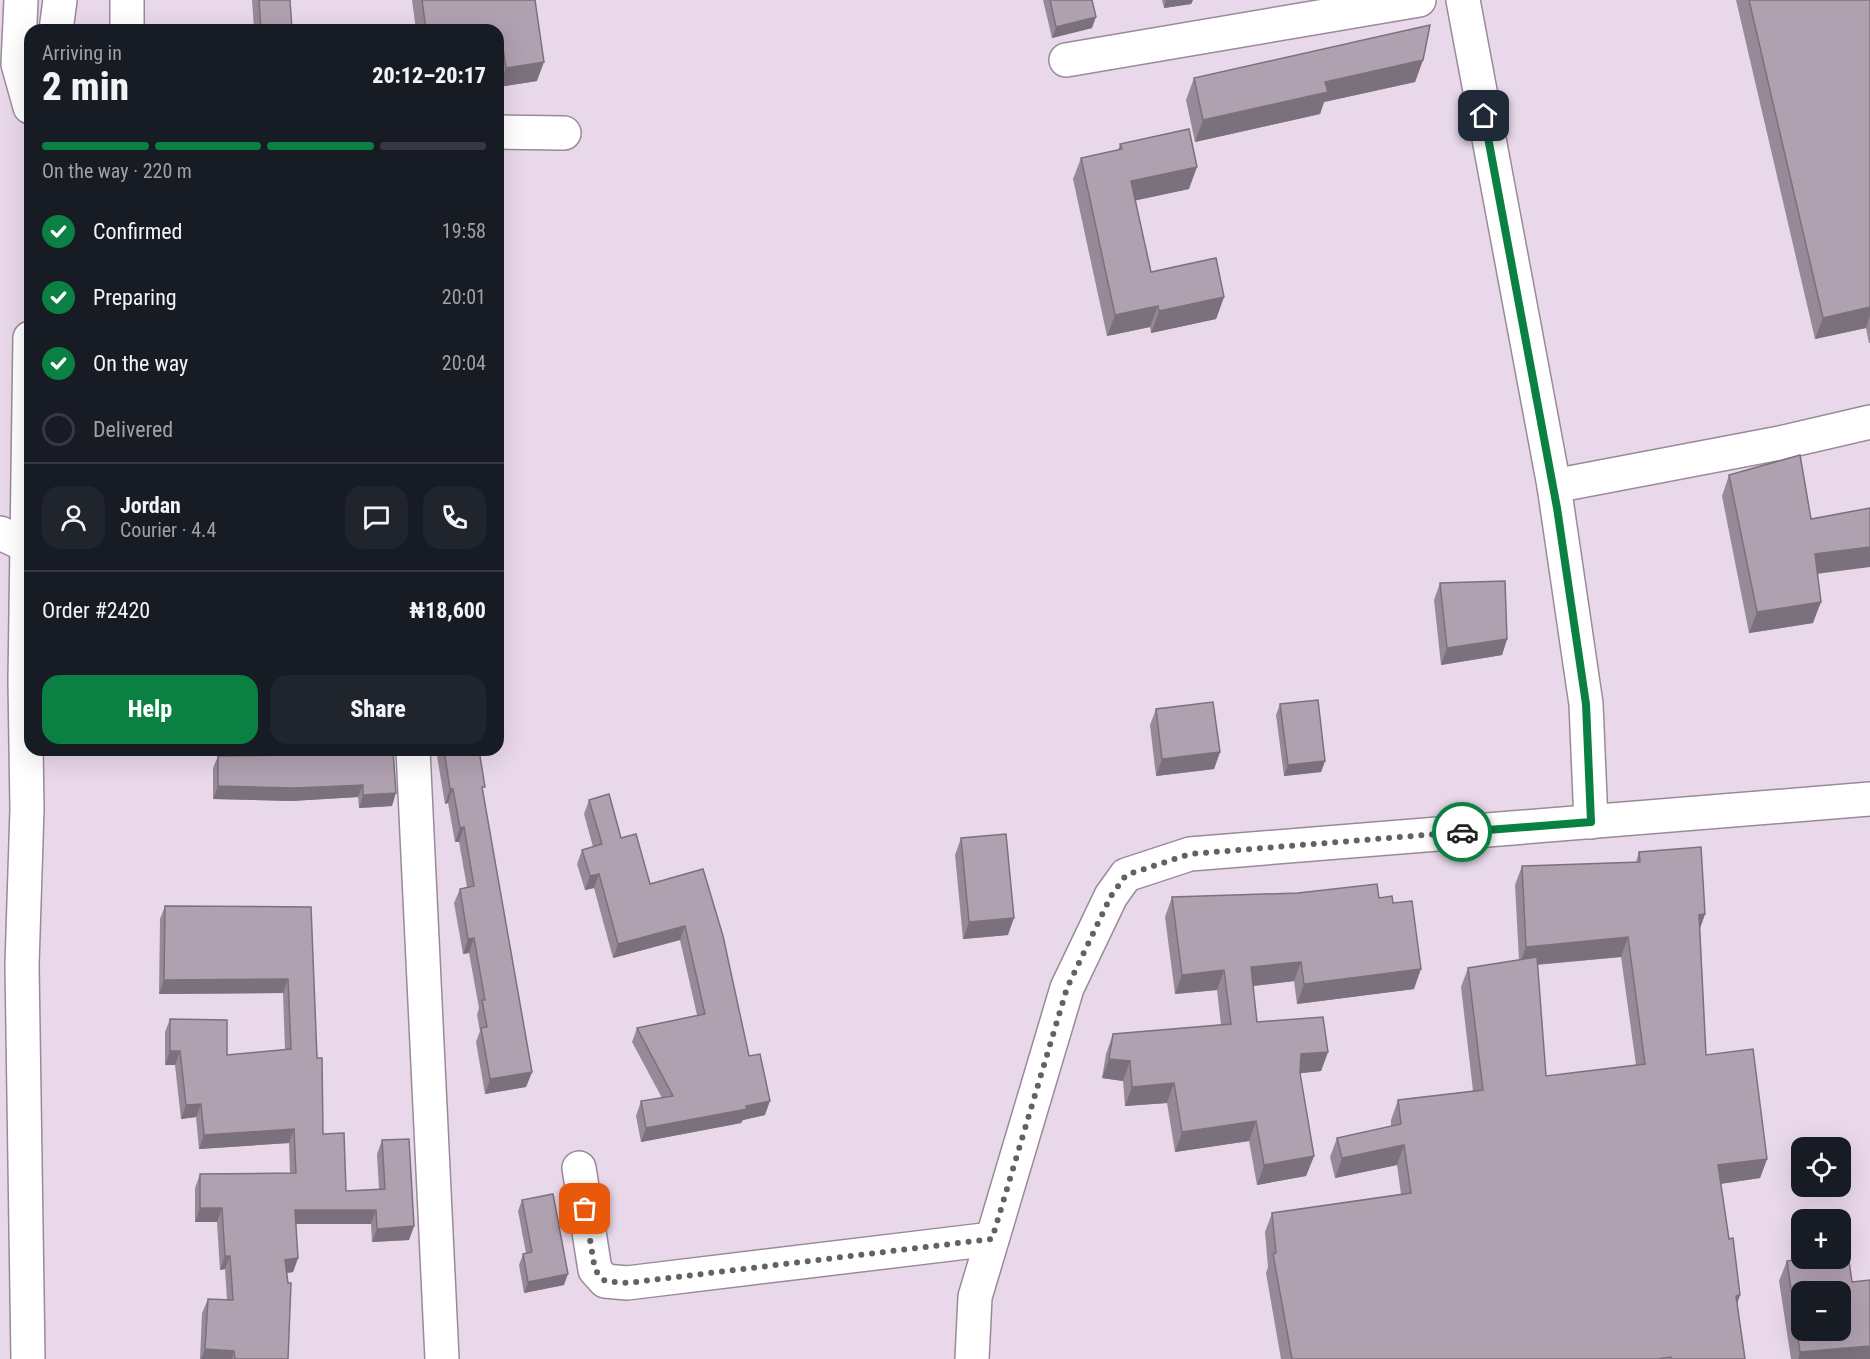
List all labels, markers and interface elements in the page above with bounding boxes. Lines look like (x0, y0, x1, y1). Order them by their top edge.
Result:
text: Arriving in (42, 41, 122, 65)
text: 20:12–20:17 (372, 63, 486, 88)
text: 2 min (42, 64, 129, 110)
pin (1458, 90, 1509, 141)
icon: home (1467, 99, 1500, 132)
text: On the way · 220 m (42, 159, 192, 183)
icon: check (42, 215, 75, 248)
text: Confirmed (93, 219, 182, 244)
text: 19:58 (442, 219, 486, 243)
icon: check (42, 281, 75, 314)
text: Preparing (93, 285, 177, 310)
text: 20:01 (442, 285, 486, 309)
icon: check (42, 347, 75, 380)
text: On the way (93, 351, 188, 376)
text: 20:04 (442, 351, 486, 375)
text: Delivered (93, 417, 173, 442)
button: person (42, 486, 105, 549)
button: chat (345, 486, 408, 549)
button: phone (423, 486, 486, 549)
text: Jordan (120, 493, 181, 518)
text: Courier · 4.4 (120, 518, 216, 542)
text: Order #2420 (42, 598, 150, 623)
text: ₦18,600 (409, 598, 486, 623)
button: Help (42, 675, 258, 744)
button: Share (270, 675, 486, 744)
courier (1432, 802, 1492, 862)
icon: car (1446, 816, 1479, 849)
map controls (1791, 1137, 1851, 1341)
button: locate (1791, 1137, 1851, 1197)
pin (559, 1183, 610, 1234)
icon: bag (568, 1192, 601, 1225)
button: + (1791, 1209, 1851, 1269)
button: − (1791, 1281, 1851, 1341)

